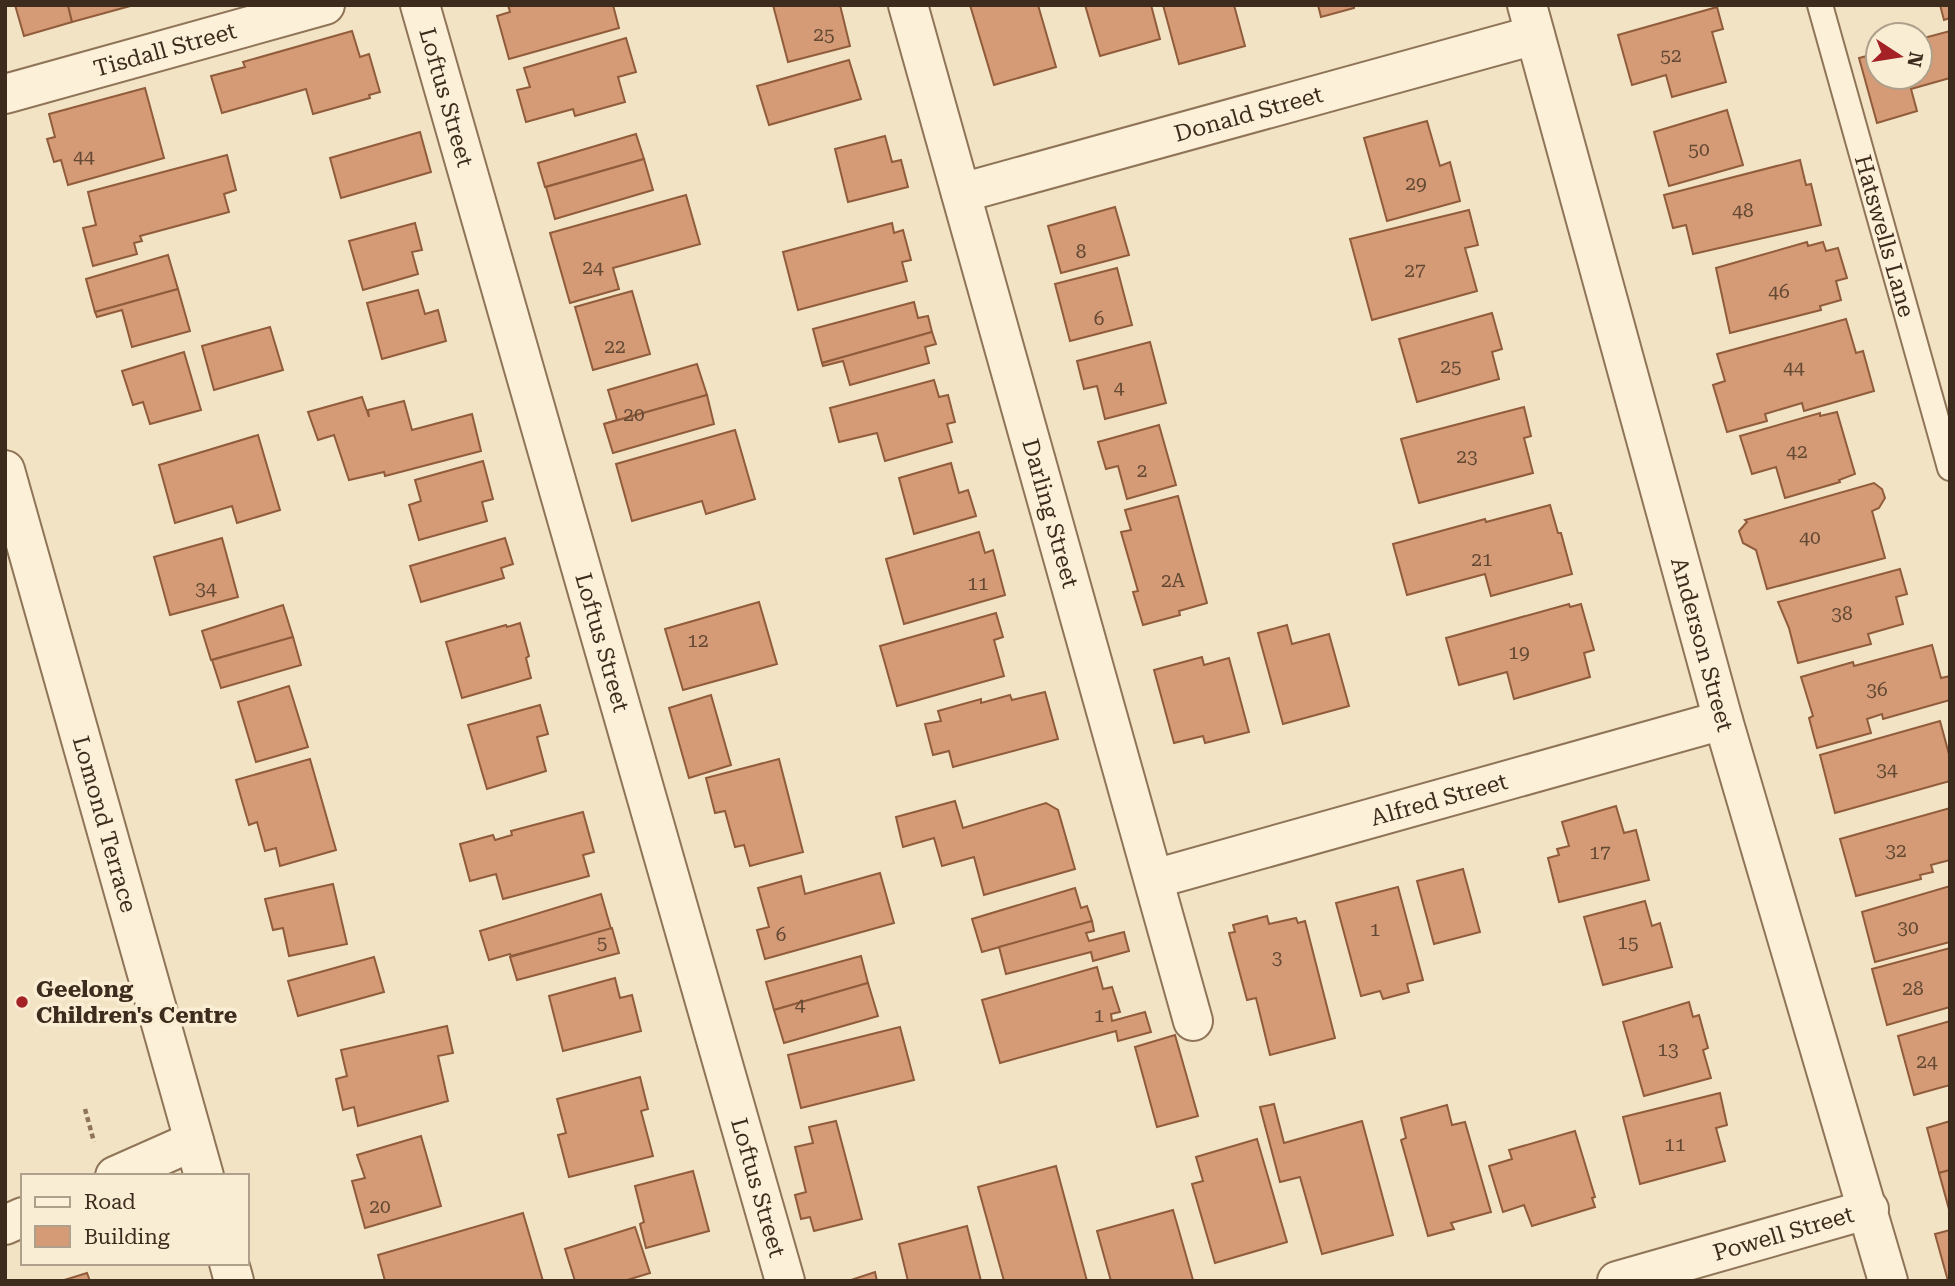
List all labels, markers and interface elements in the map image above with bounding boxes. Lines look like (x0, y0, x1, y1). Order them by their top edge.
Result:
street label: Tisdall Street (91, 17, 240, 83)
north arrow (1864, 21, 1934, 91)
house number: 25 (813, 23, 835, 46)
street label: Loftus Street (413, 25, 479, 171)
house number: 52 (1660, 44, 1682, 67)
text: N (1902, 50, 1928, 69)
street label: Donald Street (1171, 81, 1326, 148)
house number: 50 (1688, 138, 1710, 161)
house number: 44 (73, 145, 95, 168)
street label: Hatswells Lane (1849, 152, 1920, 320)
house number: 29 (1405, 172, 1427, 195)
house number: 48 (1732, 199, 1754, 222)
house number: 8 (1076, 240, 1086, 263)
house number: 24 (582, 256, 604, 279)
house number: 27 (1404, 259, 1426, 282)
house number: 46 (1768, 280, 1790, 303)
house number: 6 (1094, 307, 1104, 330)
house number: 22 (604, 335, 626, 358)
house number: 25 (1440, 355, 1462, 378)
house number: 44 (1783, 356, 1805, 379)
house number: 4 (1114, 376, 1125, 399)
house number: 20 (623, 403, 645, 426)
street label: Darling Street (1016, 436, 1084, 592)
house number: 42 (1786, 440, 1808, 463)
house number: 23 (1456, 445, 1478, 468)
house number: 2 (1137, 459, 1147, 482)
house number: 40 (1799, 526, 1821, 549)
house number: 21 (1471, 548, 1493, 571)
street label: Anderson Street (1665, 554, 1739, 735)
house number: 2A (1161, 569, 1186, 592)
street label: Loftus Street (569, 570, 635, 716)
house number: 11 (967, 572, 989, 595)
house number: 34 (195, 577, 217, 600)
house number: 38 (1831, 602, 1853, 625)
house number: 12 (687, 629, 709, 652)
house number: 19 (1508, 641, 1530, 664)
house number: 36 (1866, 678, 1888, 701)
street label: Lomond Terrace (67, 733, 142, 916)
house number: 34 (1876, 758, 1898, 781)
street label: Alfred Street (1368, 768, 1511, 832)
house number: 32 (1885, 839, 1907, 862)
house number: 17 (1589, 841, 1611, 864)
house number: 30 (1897, 916, 1919, 939)
house number: 1 (1370, 918, 1380, 941)
house number: 6 (776, 923, 786, 946)
house number: 5 (597, 931, 607, 954)
house number: 15 (1617, 931, 1639, 954)
house number: 3 (1272, 946, 1282, 969)
place label: Geelong Children's Centre (36, 976, 237, 1029)
house number: 28 (1902, 977, 1924, 1000)
house number: 4 (795, 993, 806, 1016)
marker: Geelong Children's Centre (14, 994, 30, 1010)
house number: 1 (1094, 1004, 1104, 1027)
house number: 13 (1657, 1038, 1679, 1061)
house number: 24 (1916, 1050, 1938, 1073)
street label: Loftus Street (725, 1115, 791, 1261)
house number: 11 (1664, 1133, 1686, 1156)
legend (21, 1174, 248, 1265)
text: Road (84, 1190, 136, 1214)
house number: 20 (369, 1195, 391, 1218)
street label: Powell Street (1710, 1201, 1857, 1267)
text: Building (84, 1225, 170, 1249)

